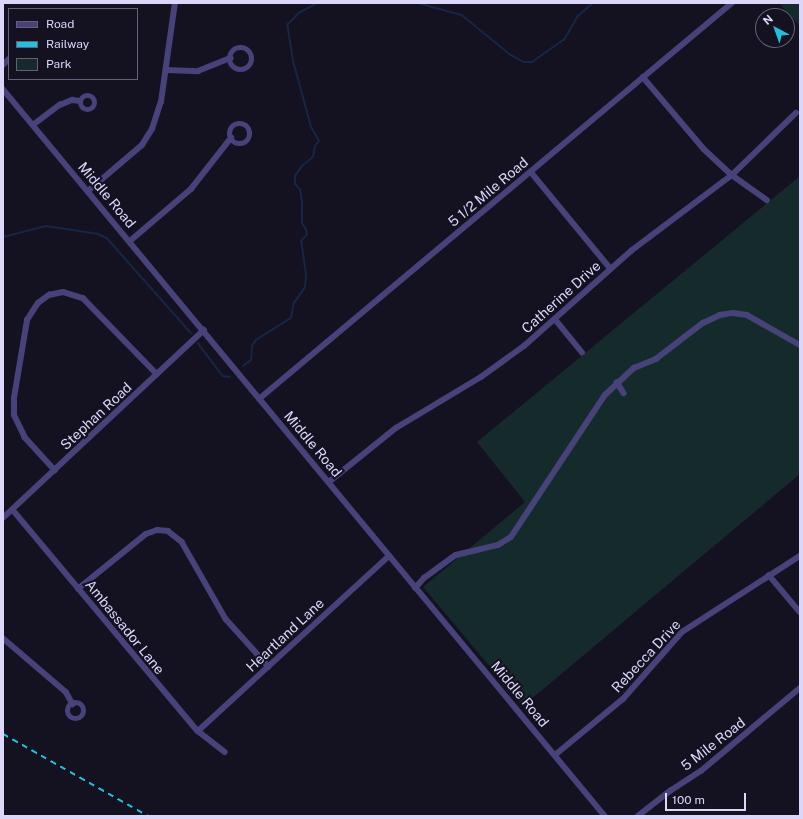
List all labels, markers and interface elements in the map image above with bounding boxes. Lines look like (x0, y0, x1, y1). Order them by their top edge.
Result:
legend (8, 8, 138, 80)
north arrow (755, 8, 795, 48)
text: N (761, 12, 775, 27)
text: Road (46, 17, 74, 31)
text: Railway (46, 37, 89, 51)
text: Park (46, 57, 72, 71)
street label: 5 1/2 Mile Road (445, 154, 531, 230)
street label: Middle Road (75, 159, 139, 231)
street label: Catherine Drive (518, 257, 604, 337)
street label: Stephan Road (57, 379, 135, 453)
street label: Middle Road (281, 408, 345, 480)
street label: Ambassador Lane (82, 576, 168, 678)
street label: Heartland Lane (243, 595, 327, 675)
street label: Rebecca Drive (608, 616, 684, 696)
street label: Middle Road (488, 658, 552, 730)
street label: 5 Mile Road (678, 714, 748, 774)
scale bar (667, 785, 748, 811)
text: 100 m (672, 793, 705, 807)

